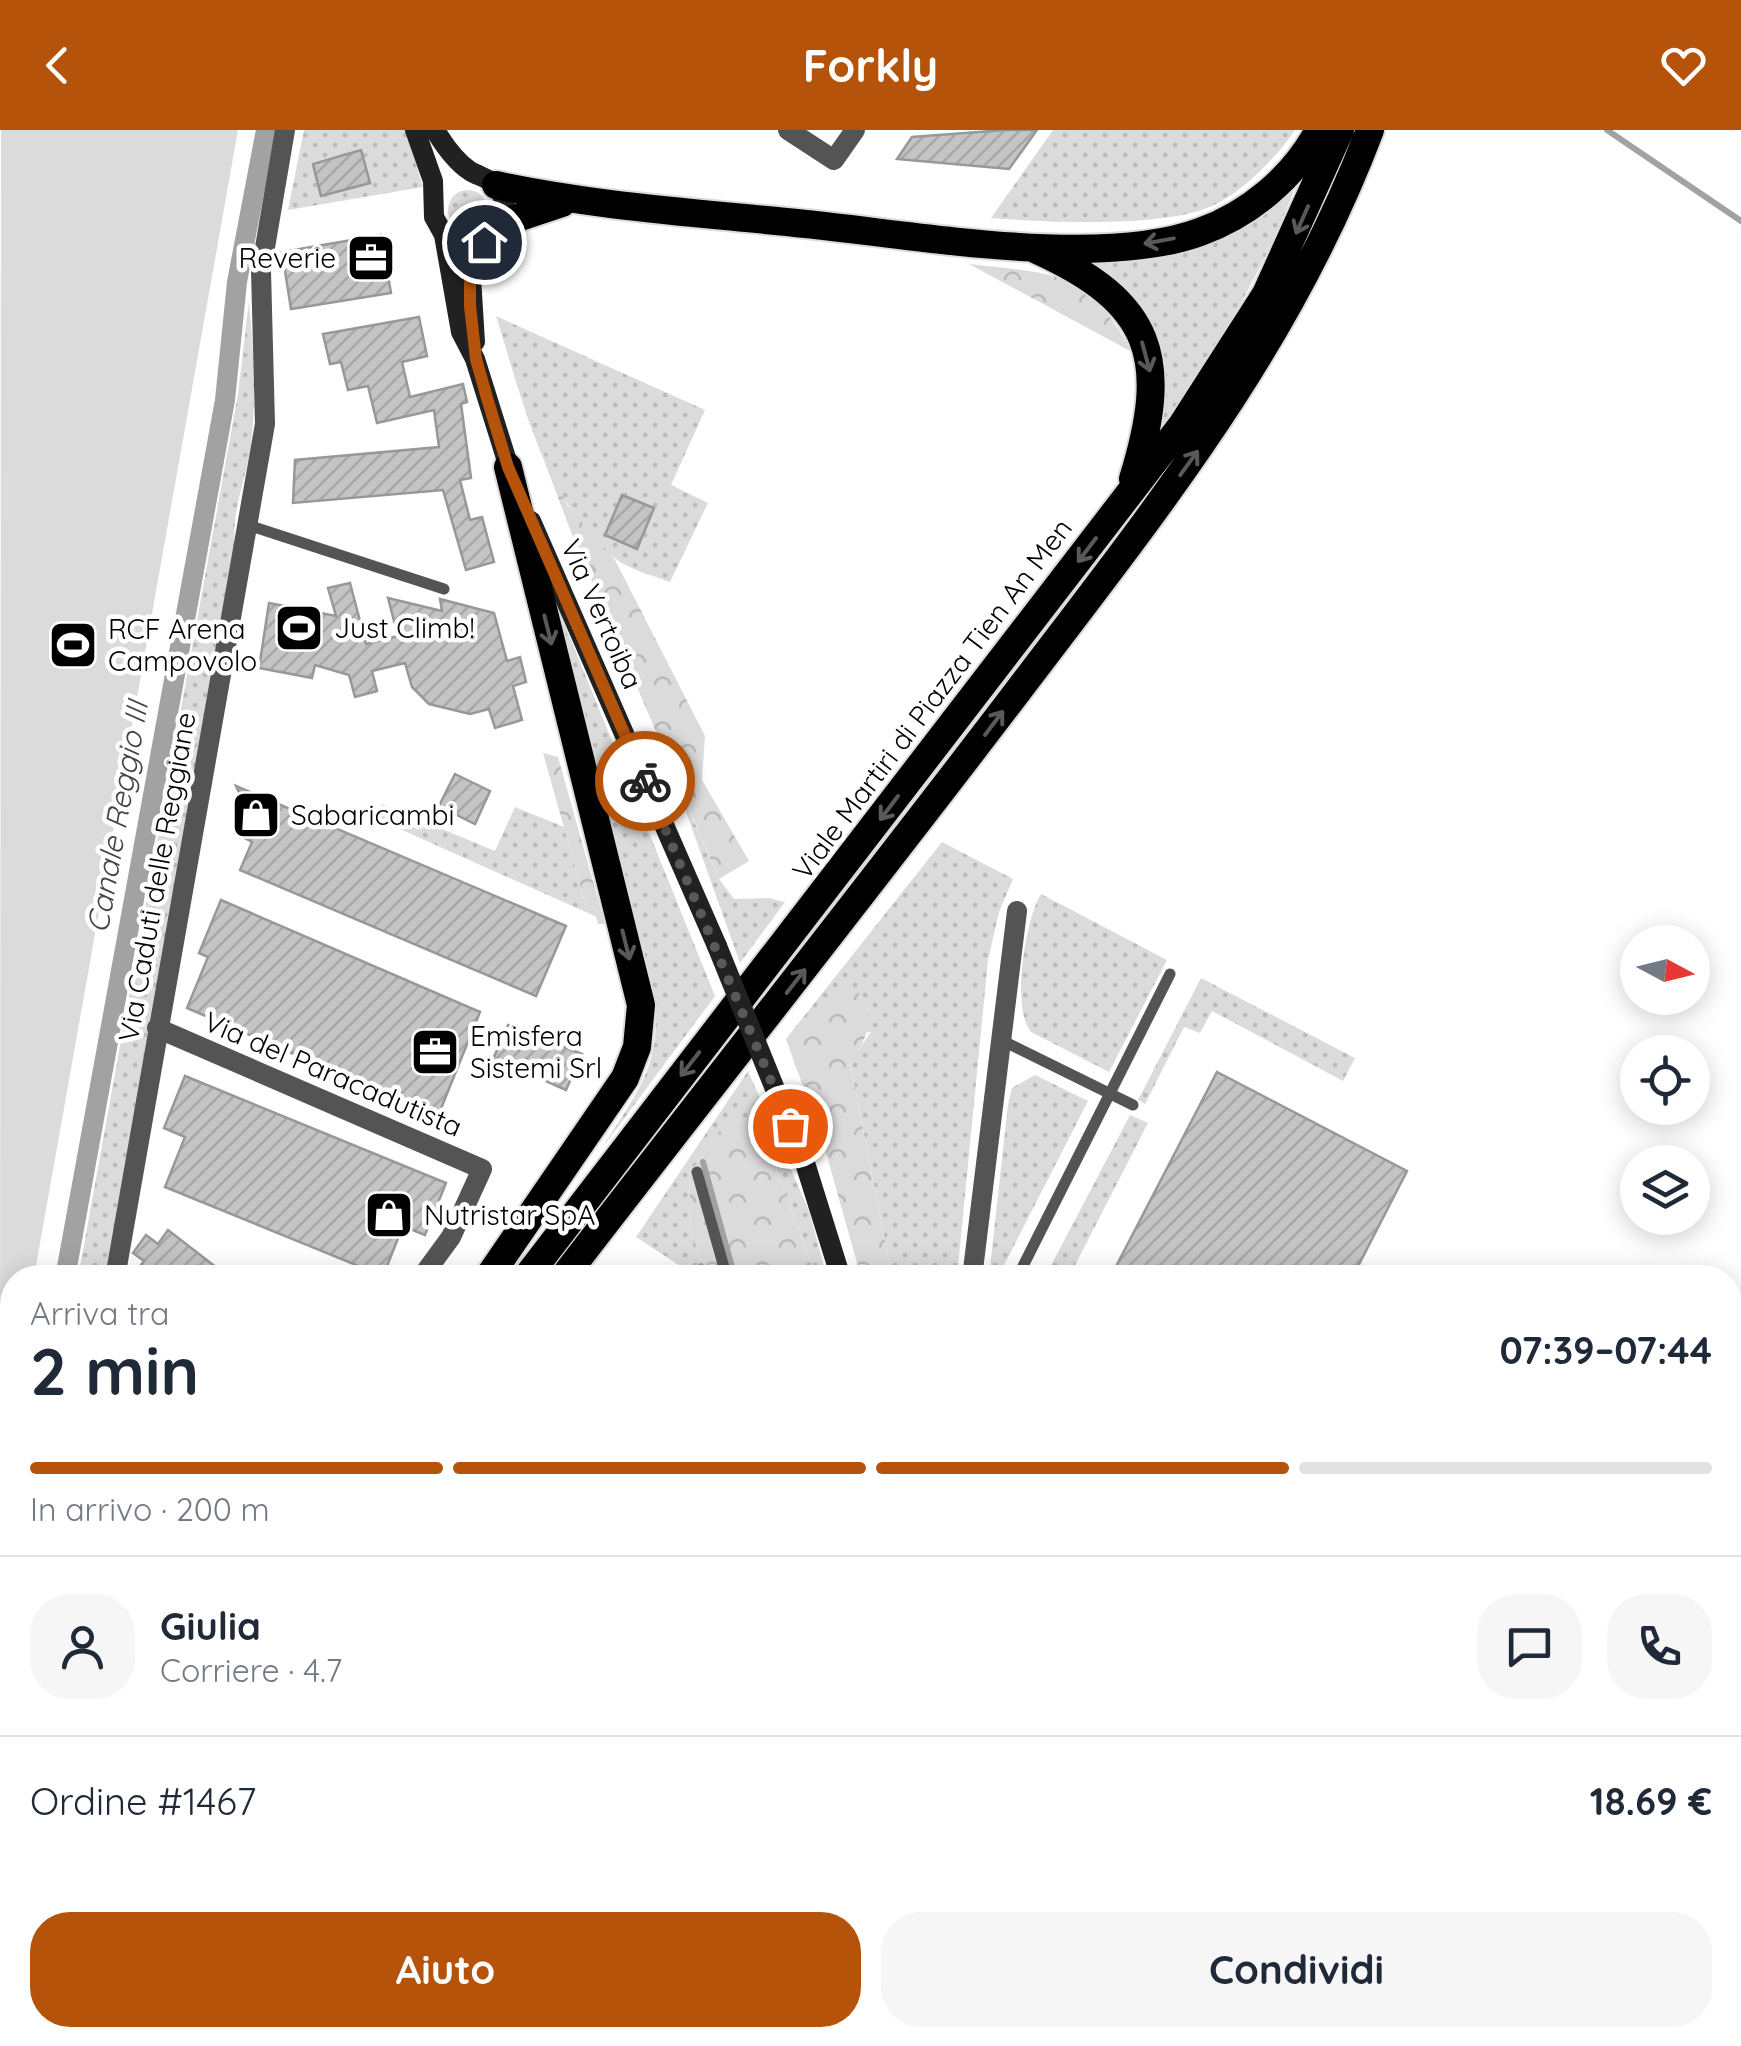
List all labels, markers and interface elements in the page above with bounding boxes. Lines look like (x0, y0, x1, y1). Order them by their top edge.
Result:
text: Forkly (803, 37, 938, 93)
icon: back (30, 38, 85, 93)
icon: heart (1656, 38, 1711, 93)
pin (442, 200, 527, 285)
one-way arrow (1292, 204, 1310, 235)
icon: home (457, 215, 512, 270)
office icon: Reverie (345, 232, 397, 284)
one-way arrow (1144, 233, 1176, 252)
place label: Reverie (239, 240, 336, 275)
one-way arrow (1137, 341, 1156, 372)
one-way arrow (1179, 450, 1200, 477)
street label: Viale Martiri di Piazza Tien An Men (784, 511, 1079, 886)
street label: Via Vertoiba (554, 534, 651, 694)
one-way arrow (1077, 536, 1098, 563)
sports icon: Just Climb! (273, 602, 325, 654)
place label: Just Climb! (334, 610, 475, 645)
place label: RCF Arena Campovolo (108, 611, 257, 678)
one-way arrow (540, 613, 558, 645)
sports icon: RCF Arena Campovolo (47, 619, 99, 671)
water label: Canale Reggio III (78, 696, 157, 936)
street label: Via Caduti delle Reggiane (110, 709, 203, 1044)
one-way arrow (983, 710, 1004, 737)
courier (595, 731, 695, 831)
icon: bike (618, 754, 673, 809)
shop icon: Sabaricambi (230, 789, 282, 841)
one-way arrow (879, 794, 900, 821)
place label: Sabaricambi (291, 797, 454, 832)
north arrow (1620, 925, 1710, 1015)
map controls (1620, 925, 1710, 1235)
one-way arrow (618, 928, 636, 960)
one-way arrow (786, 968, 807, 995)
street label: Via del Paracadutista (199, 1003, 467, 1144)
place label: Emisfera Sistemi Srl (470, 1018, 602, 1085)
office icon: Emisfera Sistemi Srl (409, 1026, 461, 1078)
button: locate (1620, 1035, 1710, 1125)
one-way arrow (679, 1051, 701, 1077)
pin (748, 1084, 833, 1169)
icon: bag (763, 1099, 818, 1154)
button: layers (1620, 1145, 1710, 1235)
shop icon: Nutristar SpA (363, 1189, 415, 1241)
place label: Nutristar SpA (424, 1197, 595, 1232)
text: Arriva tra (30, 1293, 169, 1333)
text: 07:39–07:44 (1500, 1326, 1712, 1374)
text: 2 min (30, 1330, 199, 1411)
text: In arrivo · 200 m (30, 1489, 270, 1529)
button: person (30, 1594, 135, 1699)
button: chat (1477, 1594, 1582, 1699)
button: phone (1607, 1594, 1712, 1699)
text: Giulia (160, 1602, 261, 1650)
text: Corriere · 4.7 (160, 1650, 342, 1690)
text: Ordine #1467 (30, 1777, 256, 1825)
text: 18.69 € (1590, 1777, 1712, 1825)
button: Aiuto (30, 1912, 861, 2027)
button: Condividi (881, 1912, 1712, 2027)

